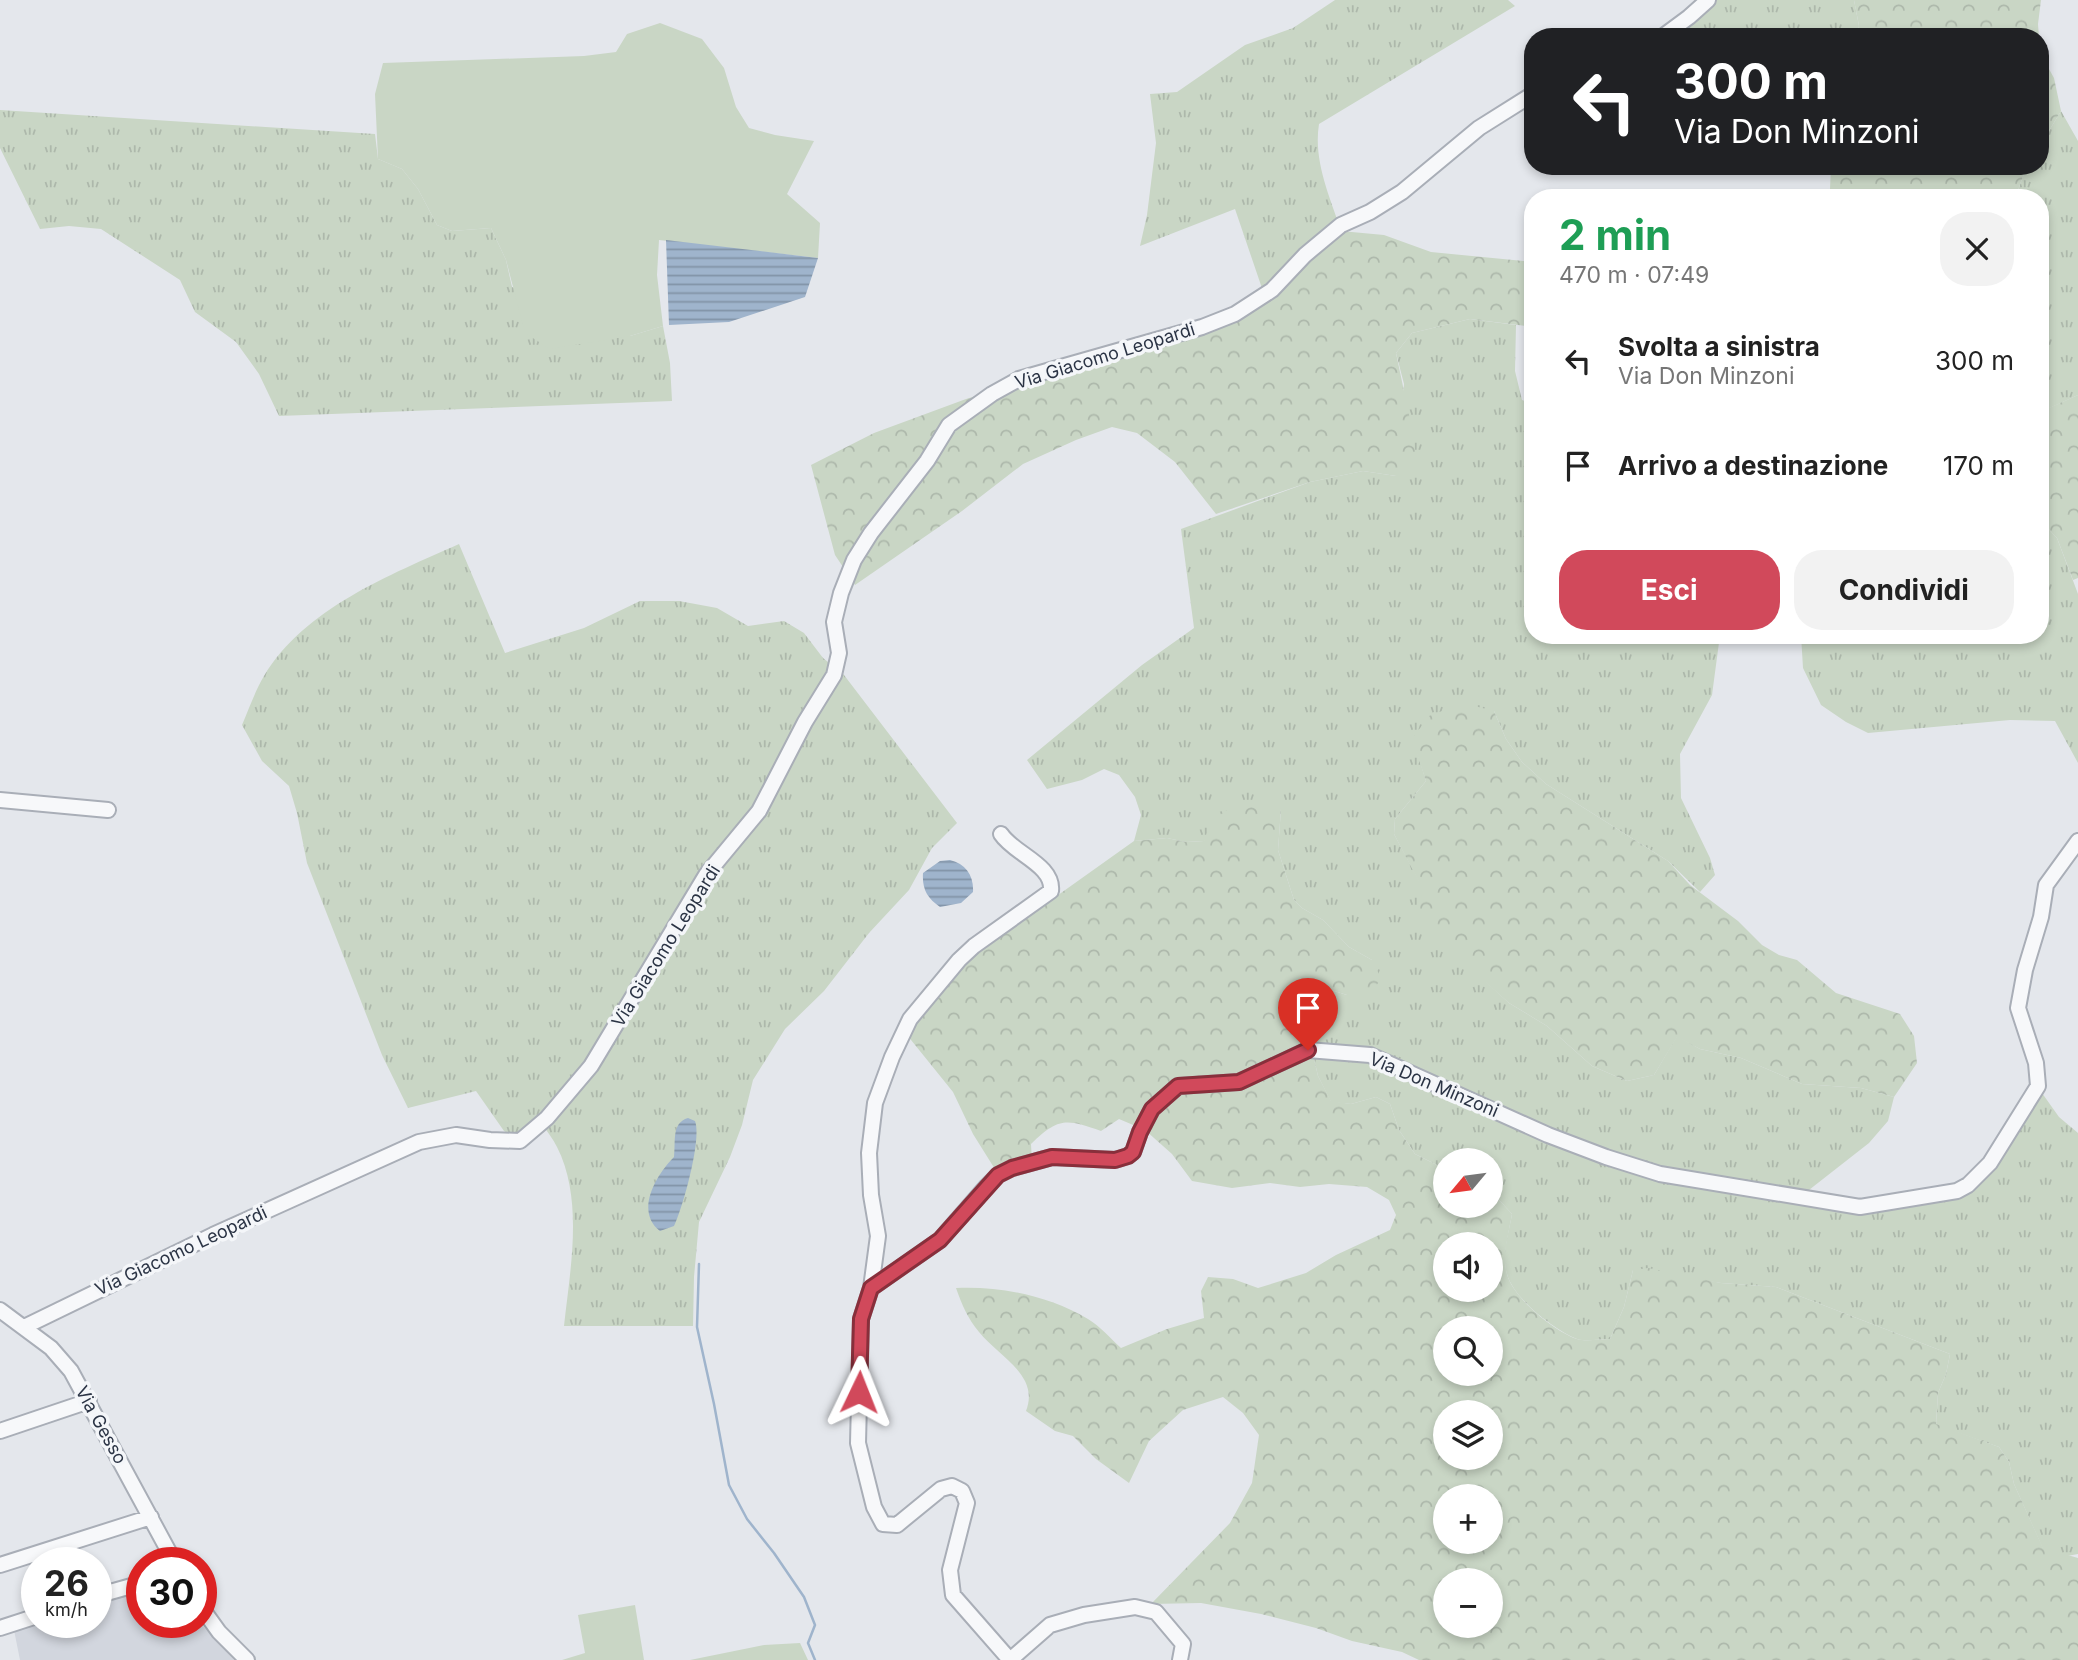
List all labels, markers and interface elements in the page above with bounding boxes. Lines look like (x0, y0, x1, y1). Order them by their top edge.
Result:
text: 300 m (1674, 52, 1828, 111)
icon: left (1559, 56, 1650, 147)
text: Via Don Minzoni (1674, 112, 1920, 151)
text: 2 min (1559, 209, 1671, 260)
button: close (1940, 212, 2014, 286)
text: 470 m · 07:49 (1559, 261, 1709, 289)
street label: Via Giacomo Leopardi (1012, 318, 1197, 393)
text: Svolta a sinistra (1618, 331, 1820, 362)
icon: left (1559, 342, 1597, 380)
text: 300 m (1935, 345, 2014, 376)
text: Via Don Minzoni (1618, 362, 1795, 390)
icon: arrive (1559, 447, 1597, 485)
text: Arrivo a destinazione (1618, 450, 1888, 481)
text: 170 m (1943, 450, 2014, 481)
button: Esci (1559, 550, 1780, 630)
button: Condividi (1794, 550, 2014, 630)
street label: Via Giacomo Leopardi (607, 861, 724, 1031)
pin (1278, 978, 1338, 1050)
icon: arrive (1289, 989, 1327, 1027)
street label: Via Don Minzoni (1367, 1048, 1502, 1121)
north arrow (1433, 1148, 1503, 1218)
map controls (1433, 1148, 1503, 1638)
street label: Via Giacomo Leopardi (92, 1201, 270, 1300)
button: sound (1433, 1232, 1503, 1302)
button: search (1433, 1316, 1503, 1386)
position arrow (822, 1355, 896, 1429)
street label: Via Gesso (71, 1382, 131, 1467)
button: layers (1433, 1400, 1503, 1470)
button: + (1433, 1484, 1503, 1554)
speed limit sign: 30 (126, 1547, 217, 1638)
text: 26 (44, 1562, 89, 1604)
button: − (1433, 1568, 1503, 1638)
text: km/h (45, 1599, 88, 1620)

